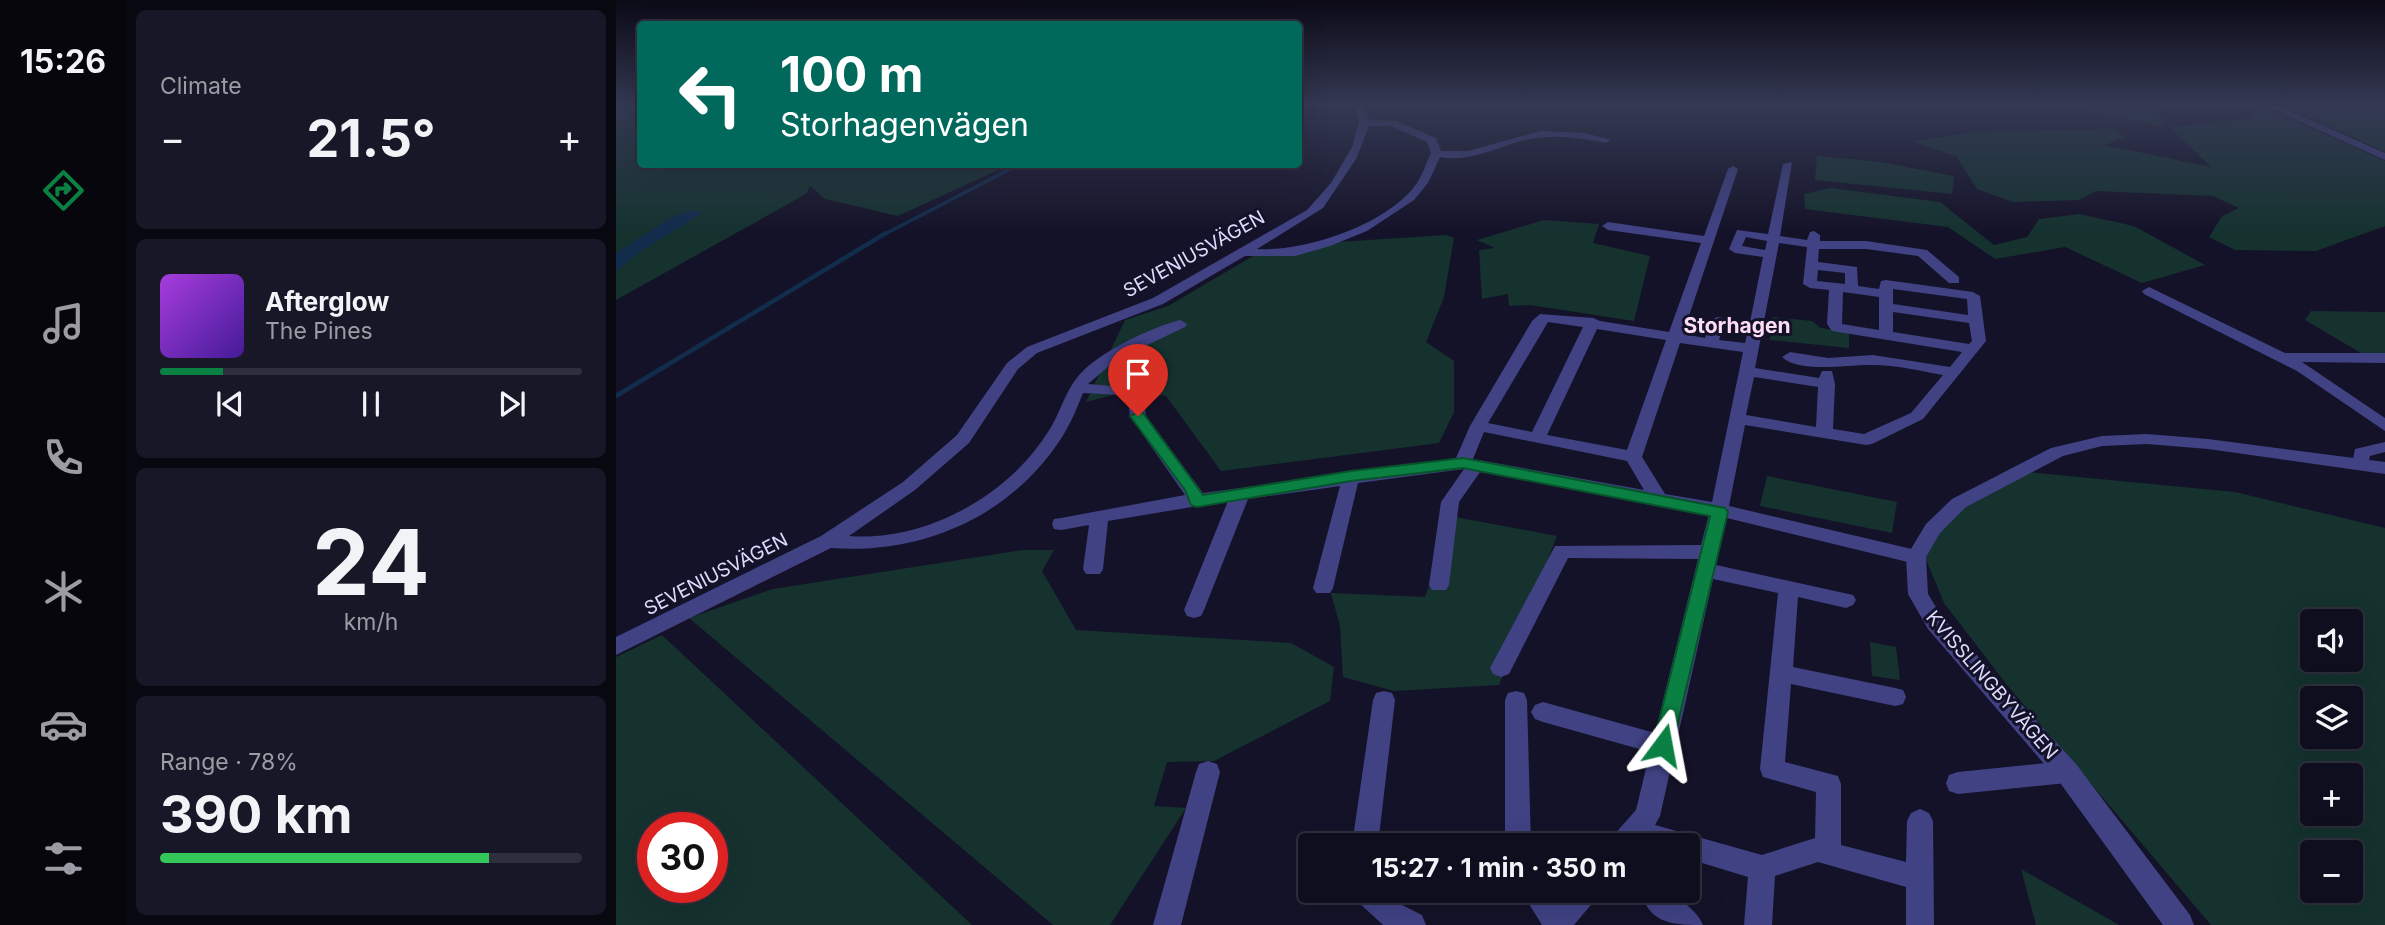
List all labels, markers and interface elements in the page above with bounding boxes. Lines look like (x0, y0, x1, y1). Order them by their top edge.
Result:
text: 15:26 (20, 42, 106, 81)
text: 100 m (780, 45, 924, 104)
icon: left (665, 49, 756, 140)
text: Climate (160, 72, 242, 100)
text: Storhagenvägen (780, 105, 1029, 144)
text: 21.5° (306, 107, 436, 170)
text: − (160, 115, 185, 161)
text: + (557, 115, 582, 161)
icon: directions (39, 166, 88, 215)
street label: SEVENIUSVÄGEN (1119, 206, 1269, 302)
text: Afterglow (265, 286, 389, 317)
icon: music (39, 299, 88, 348)
district label: Storhagen (1683, 313, 1791, 338)
text: The Pines (265, 317, 373, 345)
pin (1108, 344, 1168, 416)
icon: arrive (1119, 355, 1157, 393)
icon: previous (211, 385, 249, 423)
icon: pause (352, 385, 390, 423)
icon: next (493, 385, 531, 423)
icon: phone (39, 433, 88, 482)
text: 24 (312, 507, 430, 617)
street label: SEVENIUSVÄGEN (640, 528, 792, 620)
icon: climate (39, 567, 88, 616)
street label: KVISSLINGBYVÄGEN (1921, 606, 2063, 764)
text: km/h (344, 608, 398, 636)
map controls (2300, 609, 2363, 903)
button: sound (2300, 609, 2363, 672)
button: layers (2300, 686, 2363, 749)
icon: car (39, 700, 88, 749)
position arrow (1626, 708, 1700, 782)
text: Range · 78% (160, 748, 298, 776)
button: + (2300, 763, 2363, 826)
text: 390 km (160, 783, 352, 846)
speed limit sign: 30 (637, 812, 728, 903)
icon: filters (39, 834, 88, 883)
button: − (2300, 840, 2363, 903)
text: 15:27 · 1 min · 350 m (1371, 852, 1627, 883)

